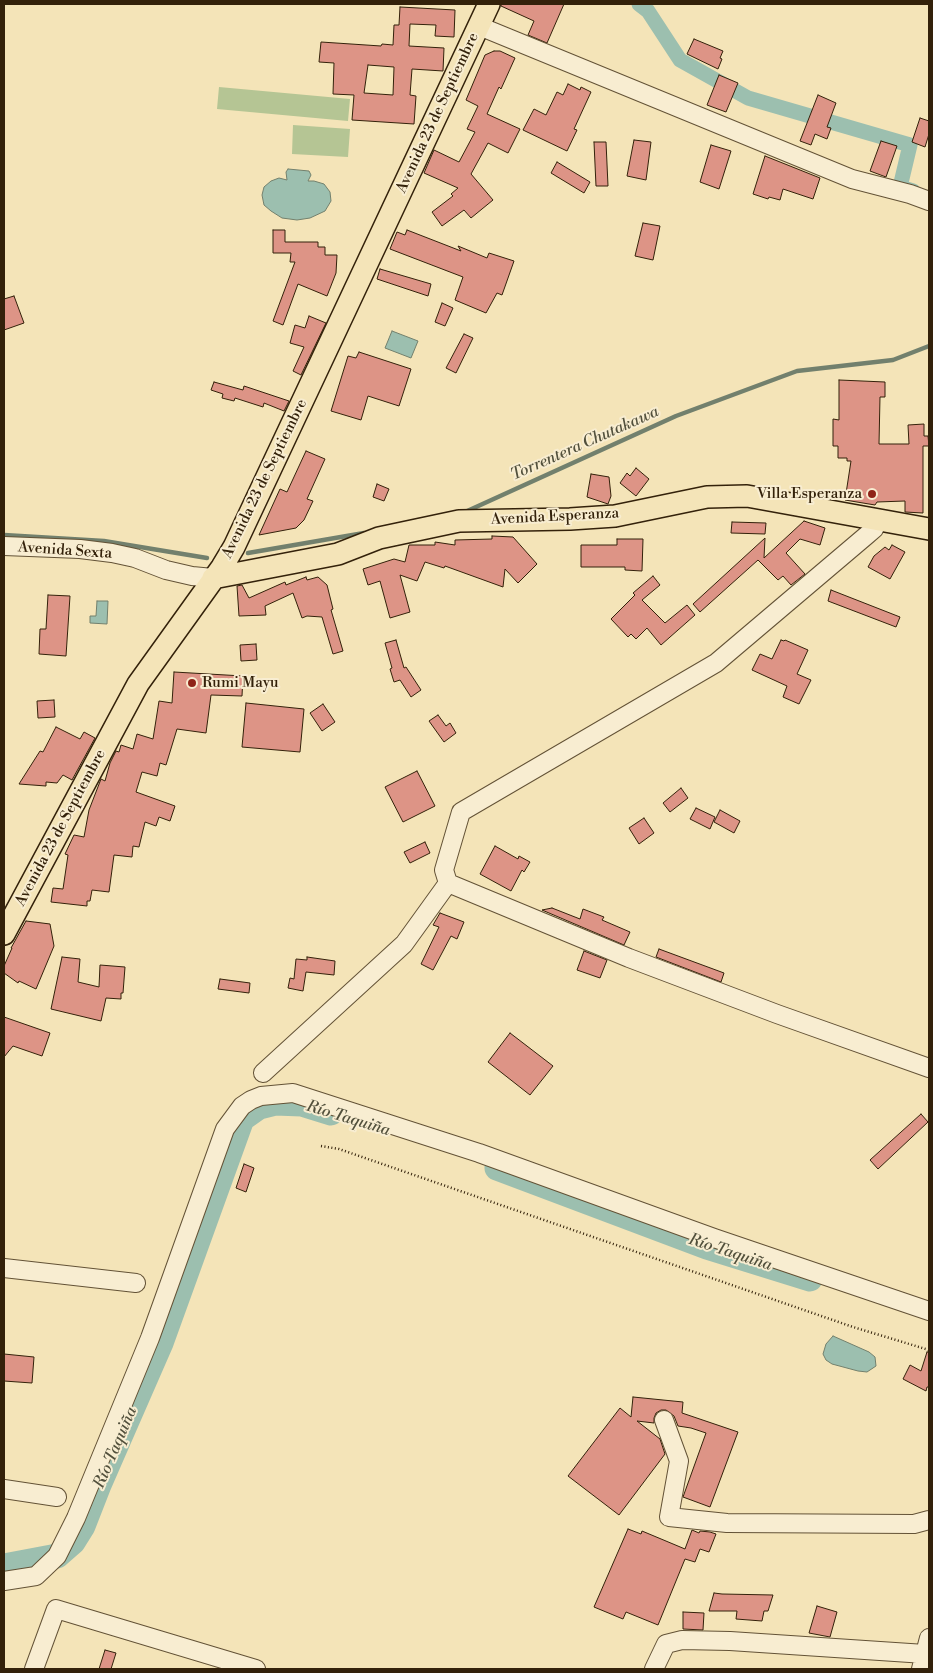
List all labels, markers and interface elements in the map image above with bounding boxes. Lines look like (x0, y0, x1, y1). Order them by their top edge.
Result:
street label: Avenida 23 de Septiembre (393, 30, 483, 196)
street label: Avenida 23 de Septiembre (219, 396, 311, 562)
water label: Torrentera Chutakawa (508, 403, 662, 485)
place label: Villa Esperanza (757, 485, 862, 503)
marker: Villa Esperanza (866, 488, 878, 500)
street label: Avenida Esperanza (490, 505, 620, 529)
street label: Avenida Sexta (17, 539, 113, 563)
place label: Rumi Mayu (202, 674, 279, 692)
marker: Rumi Mayu (186, 677, 198, 689)
street label: Avenida 23 de Septiembre (12, 747, 110, 909)
water label: Río Taquiña (304, 1097, 392, 1141)
water label: Río Taquiña (686, 1230, 774, 1276)
water label: Río Taquiña (90, 1404, 142, 1492)

